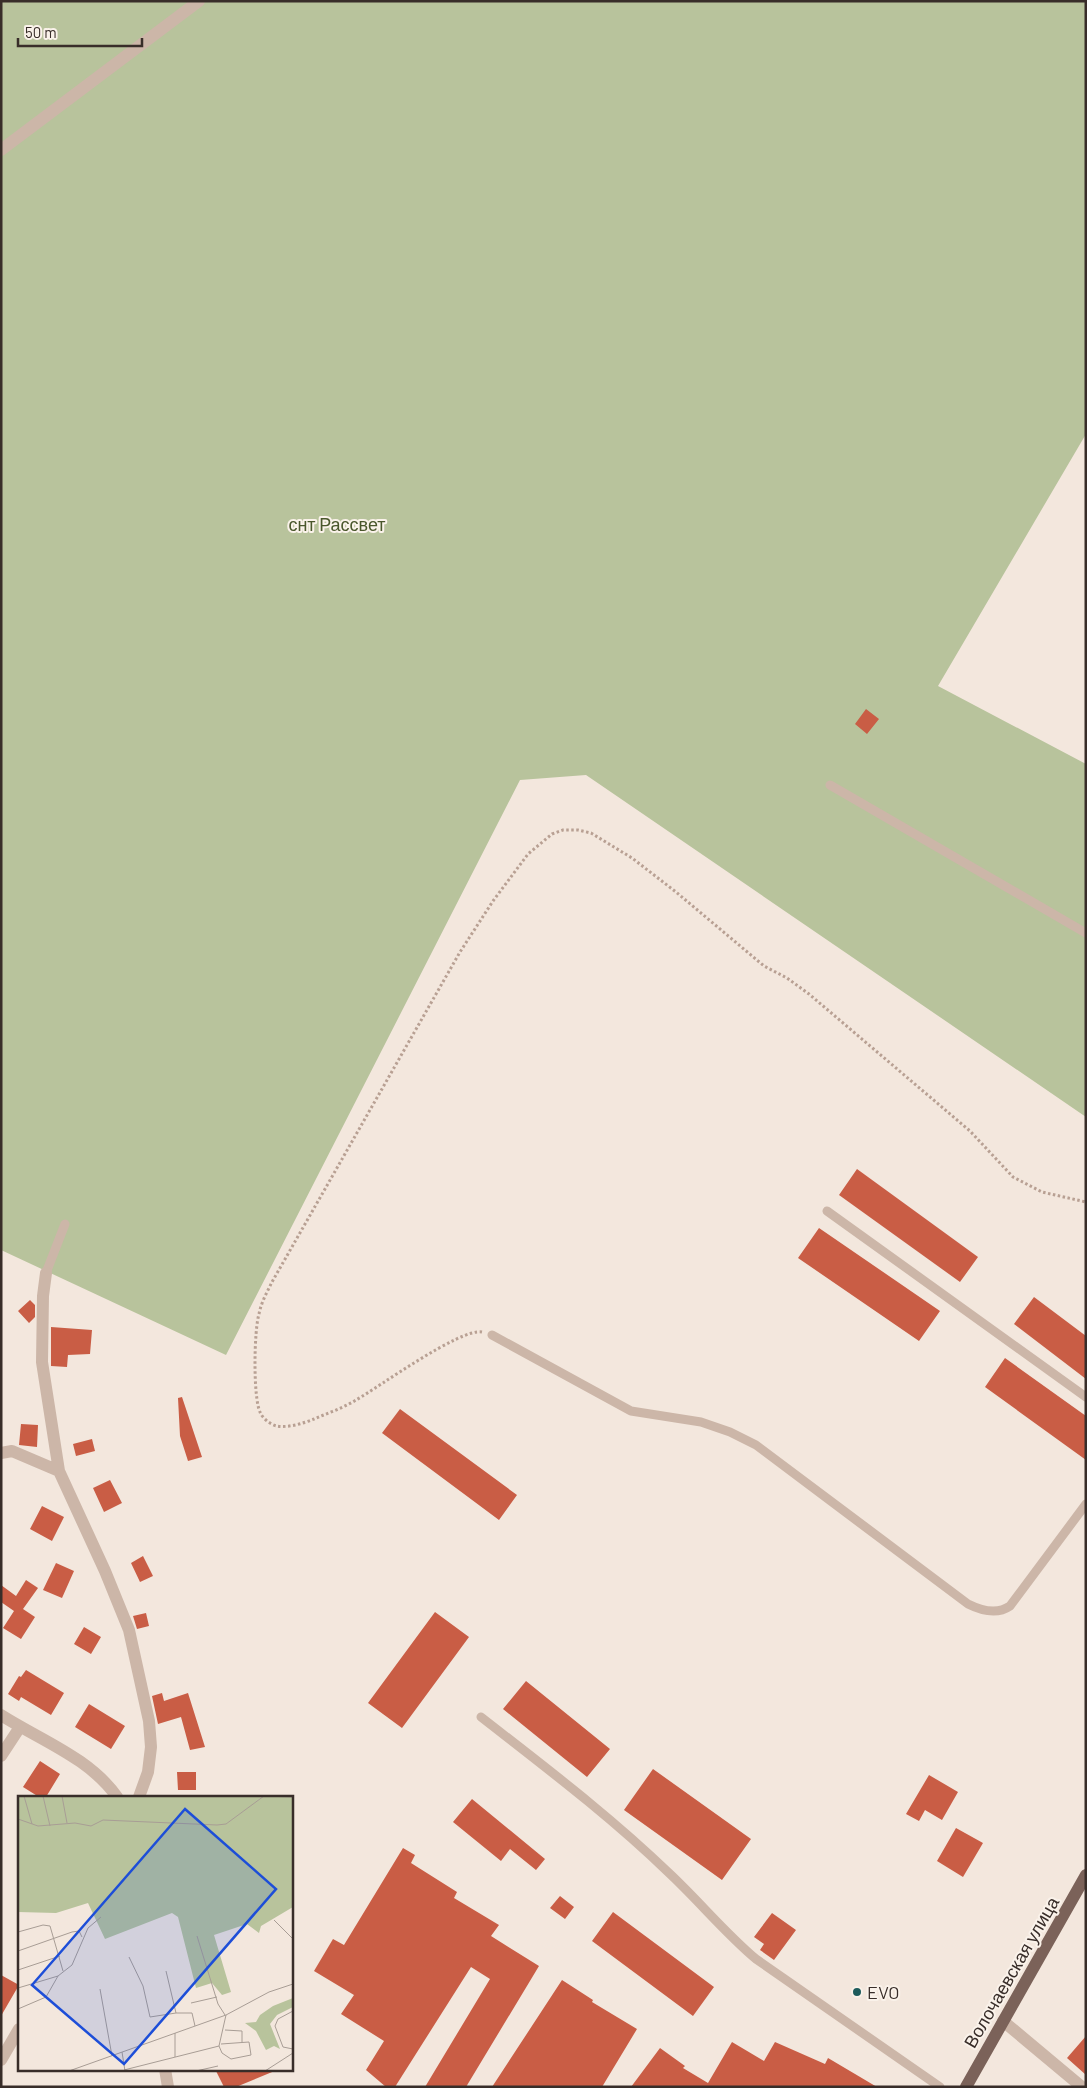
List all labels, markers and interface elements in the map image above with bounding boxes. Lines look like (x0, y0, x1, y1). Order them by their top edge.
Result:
scale bar (18, 15, 141, 47)
text: 50 m (25, 23, 57, 41)
park label: снт Рассвет (288, 513, 386, 535)
inset map (18, 1796, 292, 2070)
street label: Волочаевская улица (959, 1892, 1064, 2051)
place label: EVO (867, 1981, 900, 2003)
marker: EVO (851, 1986, 863, 1998)

